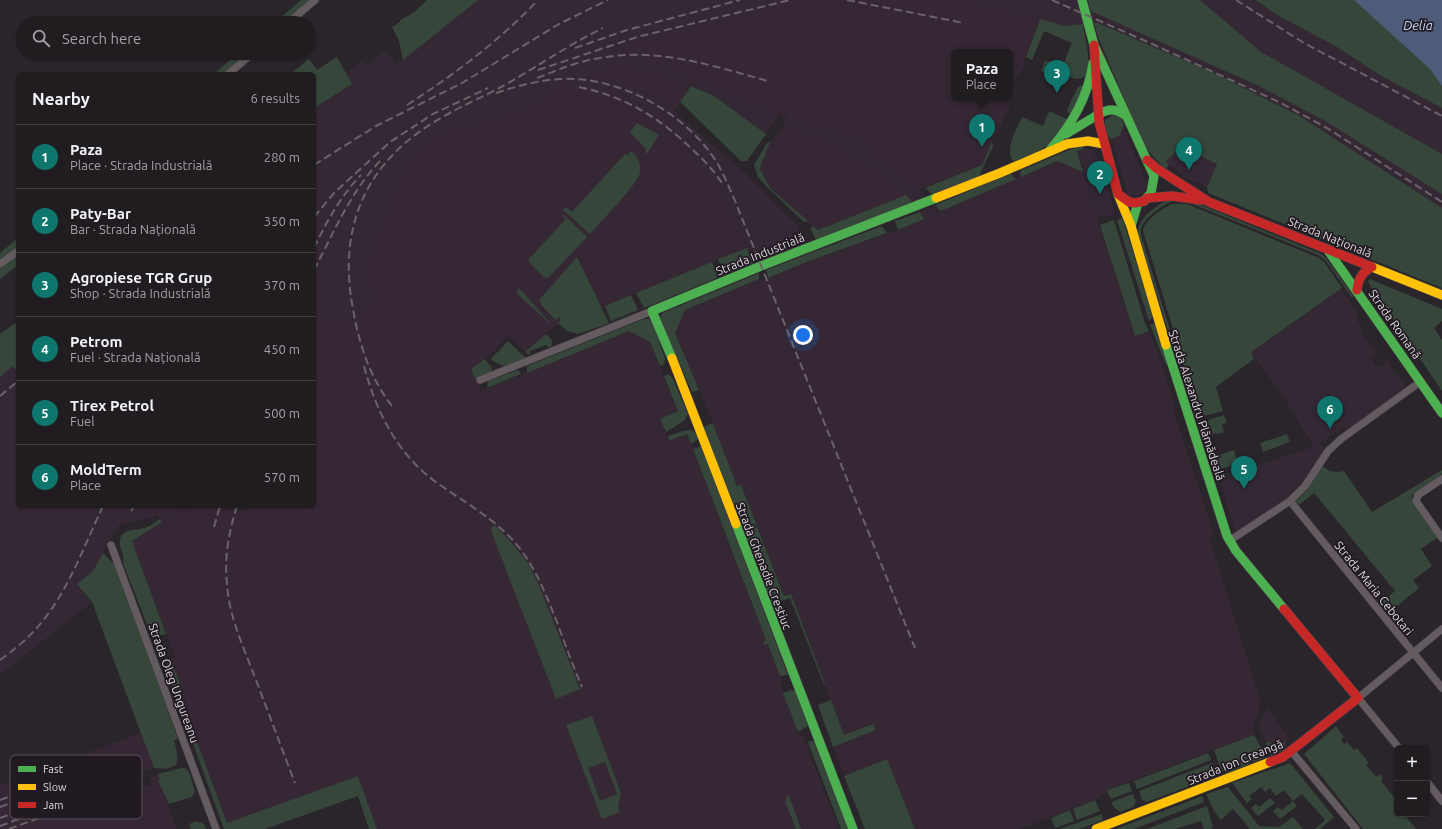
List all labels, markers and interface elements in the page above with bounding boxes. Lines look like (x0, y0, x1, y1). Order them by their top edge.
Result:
search box (16, 16, 316, 60)
water label: Delia (1403, 18, 1433, 32)
icon: search (30, 27, 52, 49)
text: Search here (62, 30, 141, 47)
popup (951, 49, 1013, 101)
text: Paza (966, 60, 998, 77)
pin: 3 (1044, 60, 1070, 93)
text: Place (966, 77, 997, 91)
text: Nearby (32, 89, 90, 108)
text: 6 results (250, 91, 300, 105)
pin: 1 (969, 114, 995, 147)
pin: 4 (1176, 137, 1202, 170)
text: Paza (70, 141, 103, 158)
text: 1 (41, 150, 49, 164)
text: 280 m (264, 150, 300, 164)
text: Place · Strada Industrială (70, 158, 212, 172)
pin: 2 (1087, 161, 1113, 194)
text: Paty-Bar (70, 205, 131, 222)
text: 2 (41, 214, 49, 228)
text: 350 m (264, 214, 300, 228)
street label: Strada Națională (1286, 214, 1374, 260)
text: Bar · Strada Națională (70, 222, 196, 236)
street label: Strada Industrială (714, 230, 806, 278)
text: Agropiese TGR Grup (70, 269, 212, 286)
text: 3 (41, 278, 49, 292)
text: 370 m (264, 278, 300, 292)
text: Shop · Strada Industrială (70, 286, 211, 300)
street label: Strada Romană (1366, 287, 1424, 361)
your location (793, 325, 813, 345)
street label: Strada Alexandru Plămădeală (1166, 328, 1228, 482)
text: Petrom (70, 333, 122, 350)
text: 4 (41, 342, 49, 356)
text: 450 m (264, 342, 300, 356)
text: Fuel · Strada Națională (70, 350, 201, 364)
pin: 6 (1317, 396, 1343, 429)
text: Tirex Petrol (70, 397, 154, 414)
text: 5 (41, 406, 49, 420)
text: 500 m (264, 406, 300, 420)
text: Fuel (70, 414, 95, 428)
pin: 5 (1231, 456, 1257, 489)
text: MoldTerm (70, 461, 142, 478)
text: 6 (41, 470, 49, 484)
text: 570 m (264, 470, 300, 484)
text: Place (70, 478, 101, 492)
street label: Strada Ghenadie Crestiuc (734, 501, 794, 632)
street label: Strada Maria Cebotari (1332, 538, 1416, 638)
street label: Strada Oleg Ungureanu (146, 621, 202, 745)
street label: Strada Ion Creangă (1185, 737, 1285, 787)
map controls (1394, 745, 1430, 817)
button: + (1394, 745, 1430, 781)
legend (10, 755, 142, 819)
text: Fast (43, 763, 64, 775)
text: Slow (43, 781, 67, 793)
button: − (1394, 781, 1430, 817)
text: Jam (43, 799, 64, 811)

